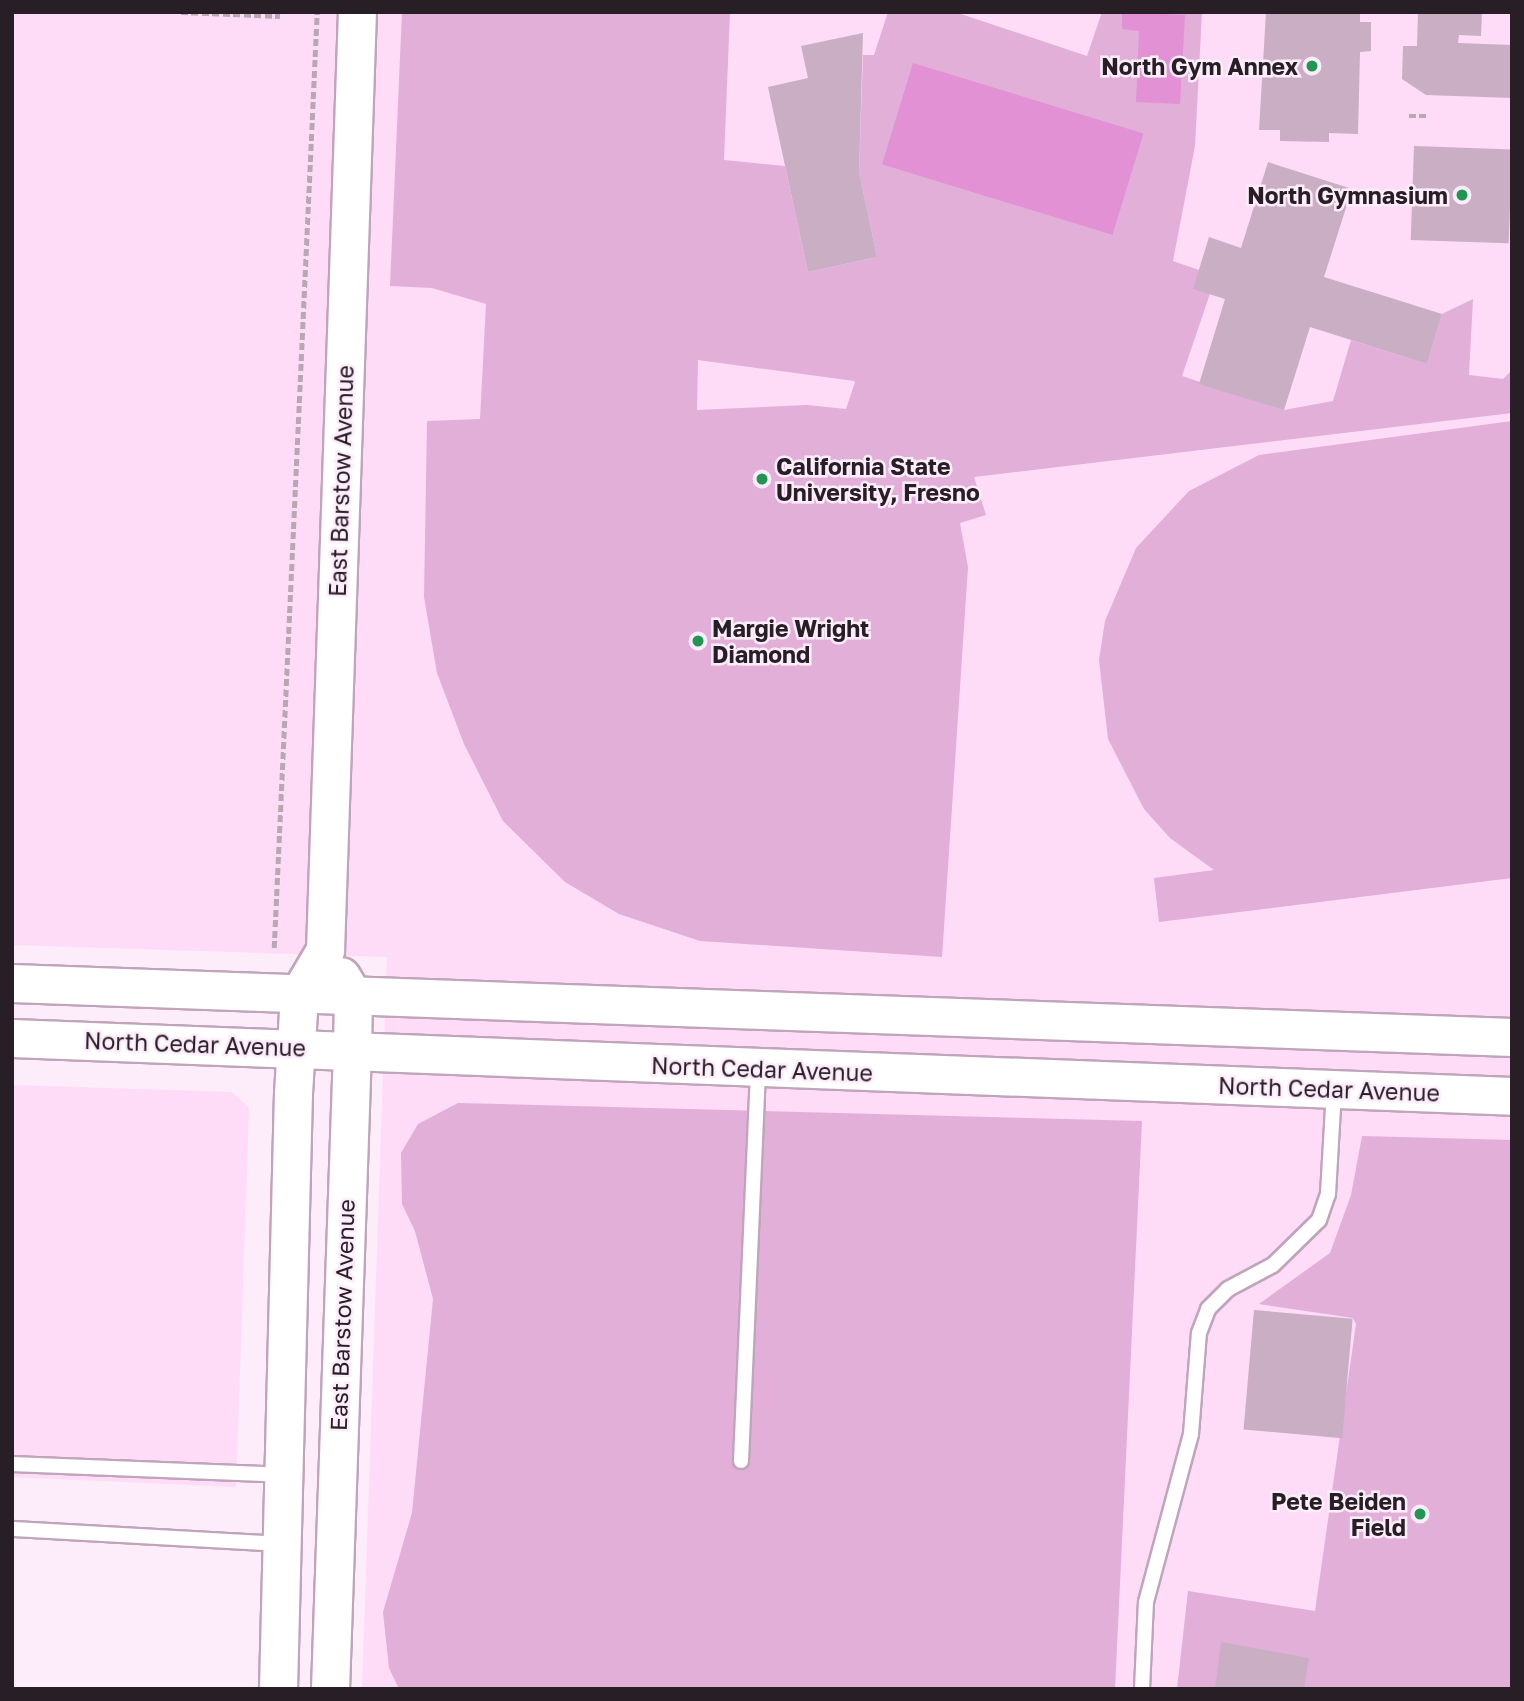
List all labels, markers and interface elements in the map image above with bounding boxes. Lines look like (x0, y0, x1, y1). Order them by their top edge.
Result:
place label: North Gym Annex (1101, 52, 1298, 80)
marker: North Gym Annex (1304, 58, 1320, 74)
place label: North Gymnasium (1247, 181, 1448, 209)
marker: North Gymnasium (1454, 187, 1470, 203)
street label: East Barstow Avenue (323, 365, 359, 597)
place label: California State University, Fresno (776, 452, 980, 506)
marker: California State University, Fresno (754, 471, 770, 487)
place label: Margie Wright Diamond (712, 614, 869, 668)
marker: Margie Wright Diamond (690, 633, 706, 649)
street label: North Cedar Avenue (84, 1026, 306, 1062)
street label: North Cedar Avenue (651, 1051, 873, 1087)
street label: North Cedar Avenue (1218, 1071, 1440, 1107)
street label: East Barstow Avenue (324, 1199, 360, 1431)
place label: Pete Beiden Field (1271, 1487, 1406, 1541)
marker: Pete Beiden Field (1412, 1506, 1428, 1522)

